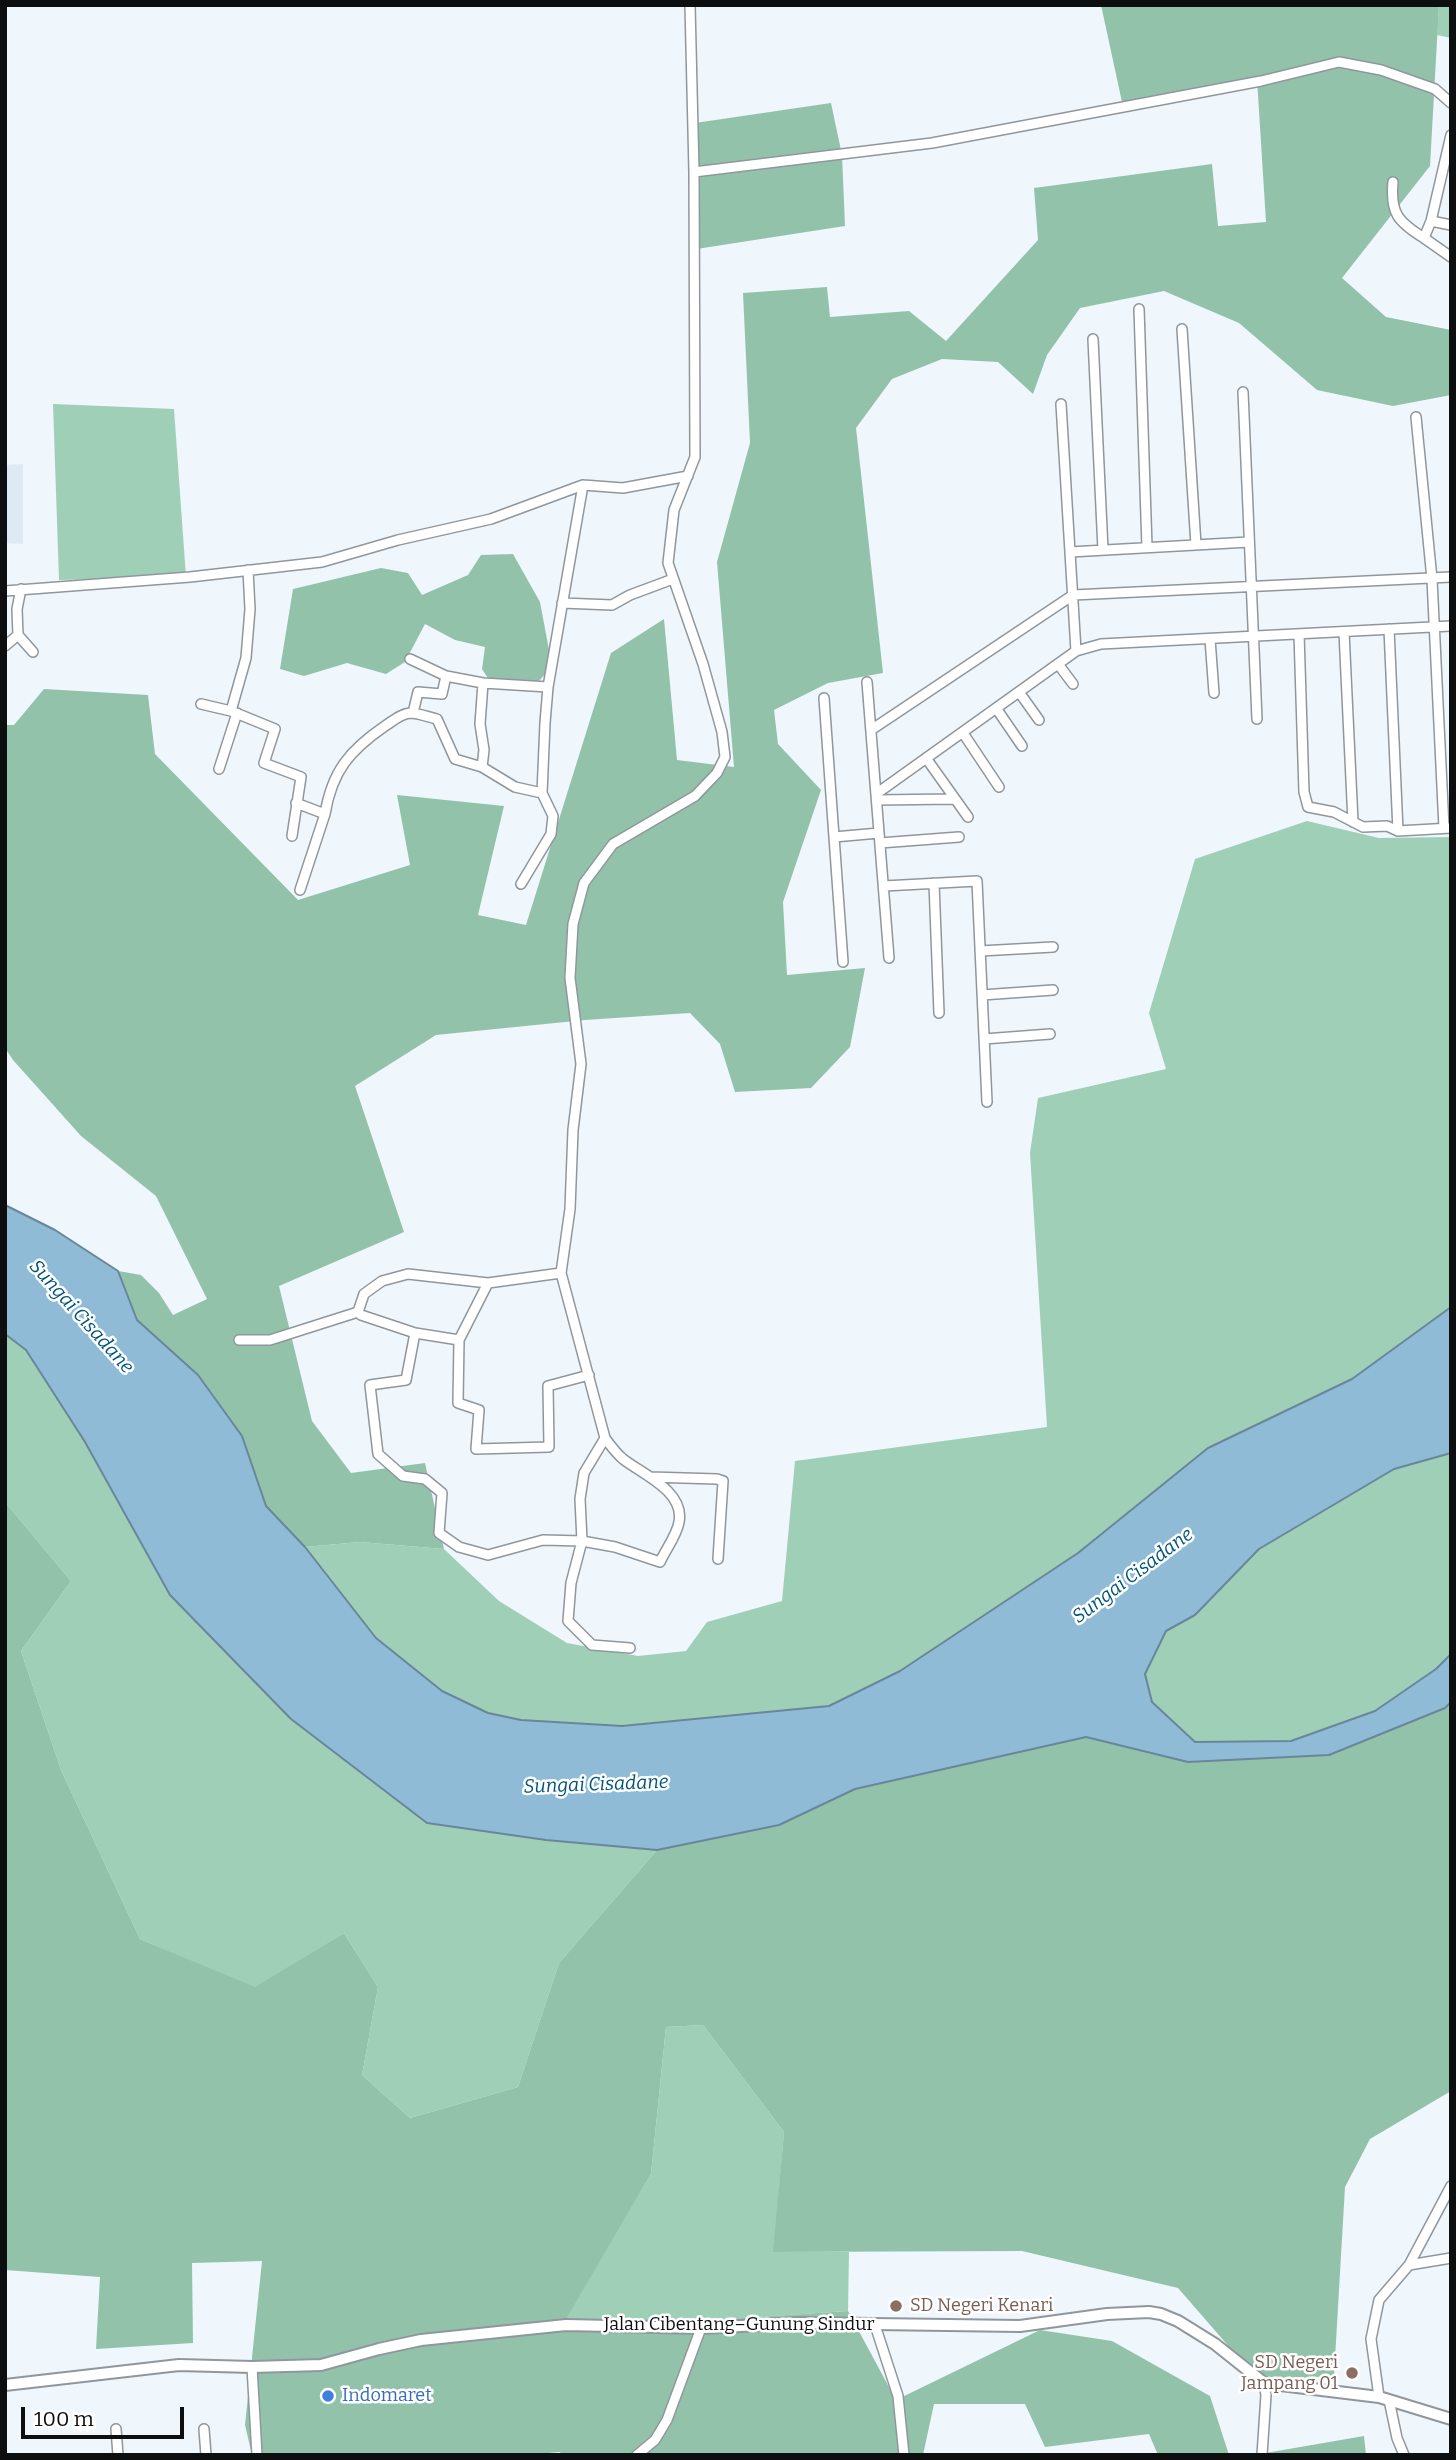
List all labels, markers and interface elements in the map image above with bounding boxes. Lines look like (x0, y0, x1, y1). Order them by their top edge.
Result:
water label: Sungai Cisadane (24, 1256, 138, 1378)
water label: Sungai Cisadane (1068, 1523, 1198, 1629)
water label: Sungai Cisadane (523, 1771, 669, 1799)
place label: SD Negeri Kenari (910, 2295, 1053, 2317)
marker: SD Negeri Kenari (888, 2298, 904, 2314)
street label: Jalan Cibentang–Gunung Sindur (604, 2314, 874, 2336)
place label: SD Negeri Jampang 01 (1241, 2352, 1338, 2394)
marker: SD Negeri Jampang 01 (1344, 2365, 1360, 2381)
place label: Indomaret (342, 2385, 432, 2407)
marker: Indomaret (320, 2388, 336, 2404)
scale bar (24, 2394, 187, 2438)
text: 100 m (34, 2406, 94, 2432)

